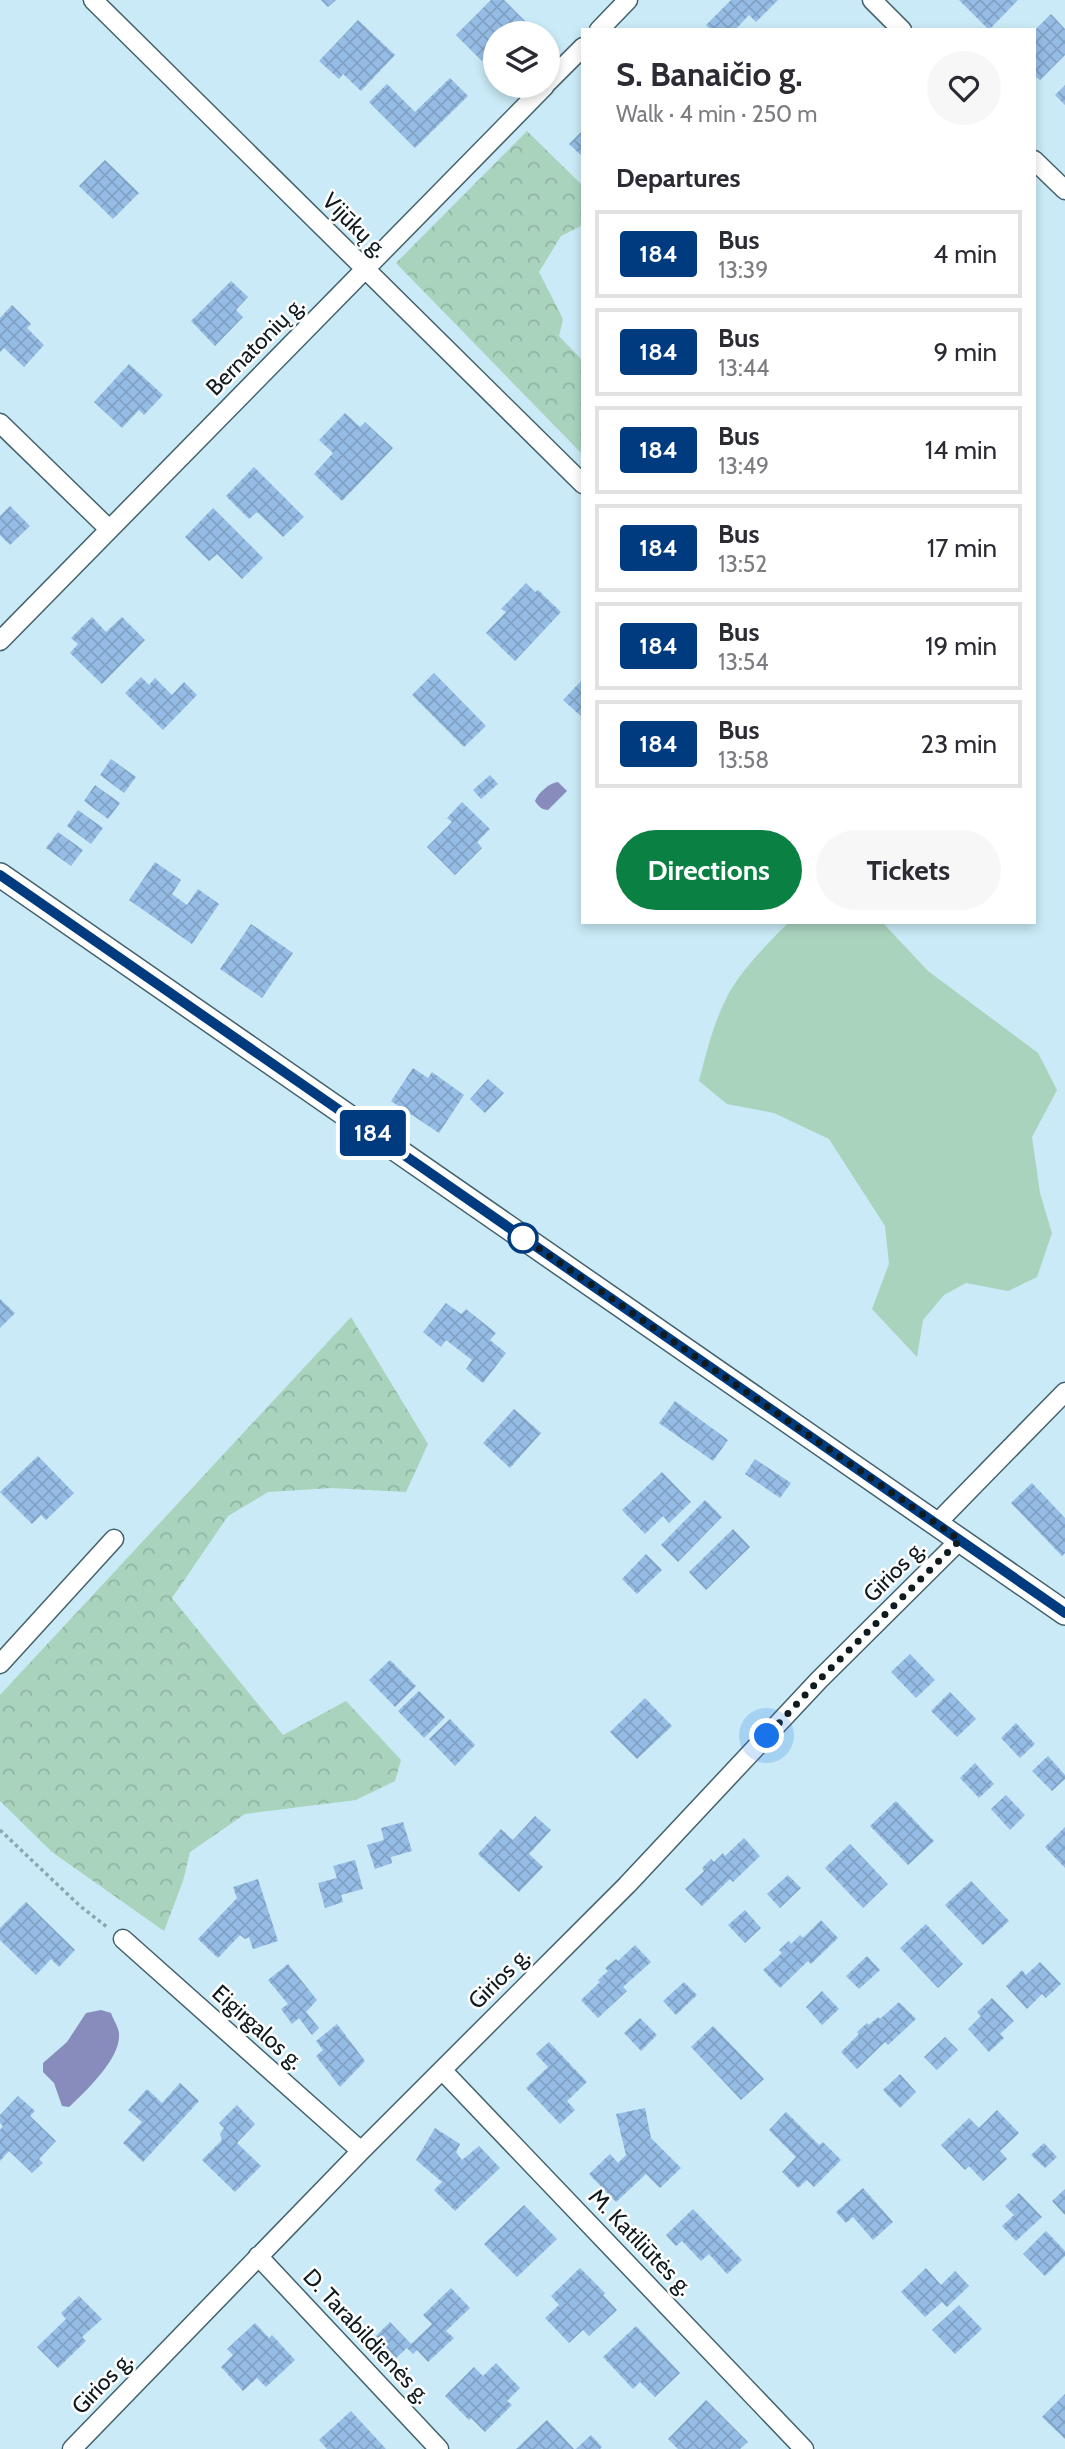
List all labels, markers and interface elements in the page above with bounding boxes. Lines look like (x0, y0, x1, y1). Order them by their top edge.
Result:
map controls (483, 21, 560, 98)
button: layers (483, 21, 560, 98)
button: heart (927, 51, 1001, 125)
text: S. Banaičio g. (616, 54, 803, 94)
text: Walk · 4 min · 250 m (616, 100, 818, 128)
text: Departures (616, 162, 740, 194)
street label: Vijūkų g. (317, 187, 393, 263)
text: Bus (718, 224, 759, 256)
text: 4 min (933, 238, 997, 270)
text: 184 (639, 239, 678, 268)
text: 13:39 (718, 256, 768, 284)
street label: Bernatonių g. (200, 291, 310, 401)
text: Bus (718, 322, 759, 354)
text: 9 min (934, 336, 997, 368)
text: 184 (639, 337, 678, 366)
text: 13:44 (718, 354, 769, 382)
text: Bus (718, 420, 759, 452)
text: 14 min (925, 434, 997, 466)
text: 184 (639, 435, 678, 464)
text: 13:49 (718, 452, 769, 480)
text: Bus (718, 518, 759, 550)
text: 17 min (927, 532, 997, 564)
text: 184 (639, 533, 678, 562)
text: 13:52 (718, 550, 767, 578)
text: Bus (718, 616, 759, 648)
text: 19 min (925, 630, 997, 662)
text: 184 (639, 631, 678, 660)
text: 13:54 (718, 648, 768, 676)
text: Bus (718, 714, 759, 746)
text: 23 min (921, 728, 997, 760)
text: 184 (639, 729, 678, 758)
text: 13:58 (718, 746, 769, 774)
button: Directions (616, 830, 802, 910)
button: Tickets (816, 830, 1001, 910)
line badge: 184 (333, 1110, 413, 1156)
text: 184 (354, 1118, 392, 1147)
unlabelled marker (508, 1223, 538, 1253)
street label: Girios g. (857, 1534, 931, 1608)
your location (749, 1718, 784, 1753)
street label: Girios g. (462, 1941, 536, 2015)
street label: Eigirgalos g. (206, 1979, 310, 2075)
street label: M. Katiliūtės g. (583, 2183, 699, 2301)
street label: D. Tarabildienės g. (297, 2263, 437, 2409)
street label: Girios g. (66, 2346, 138, 2420)

